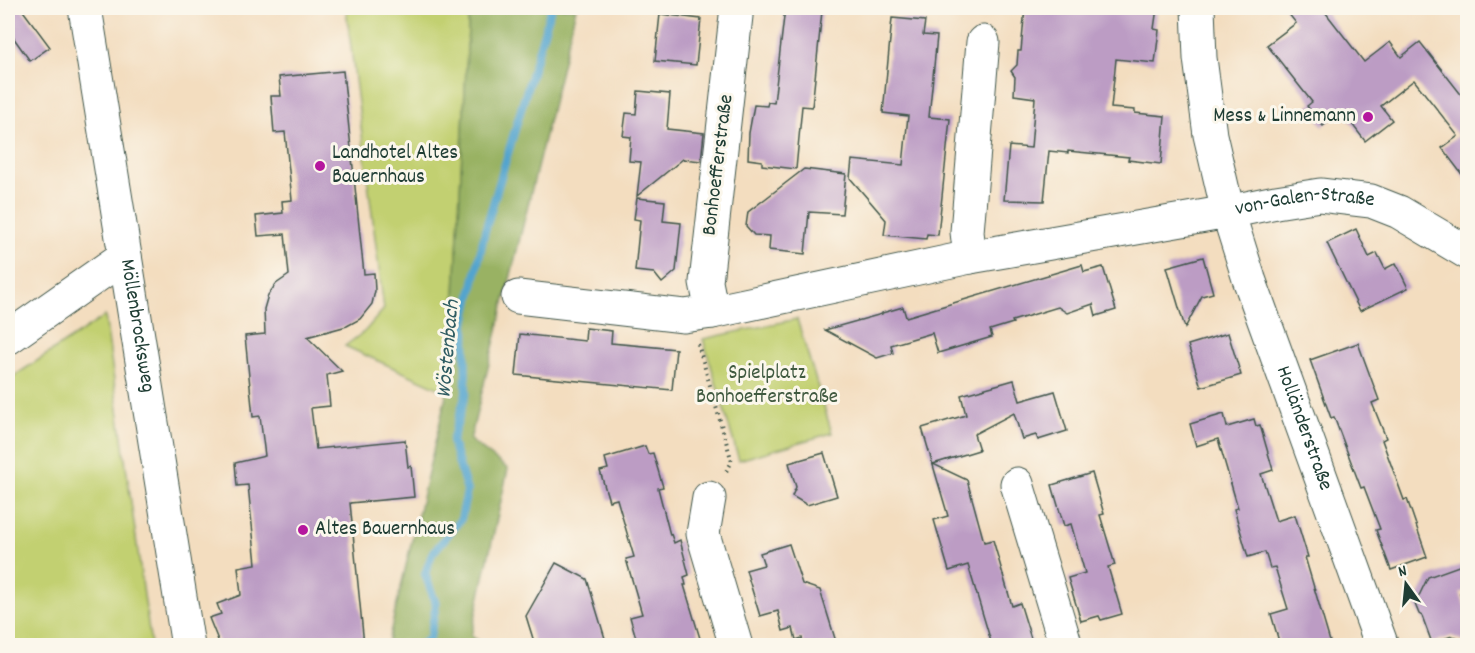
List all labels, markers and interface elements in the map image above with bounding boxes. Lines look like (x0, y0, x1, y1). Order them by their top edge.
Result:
street label: Bonhoefferstraße (695, 93, 743, 237)
place label: Mess & Linnemann (1213, 102, 1356, 132)
marker: Mess & Linnemann (1361, 110, 1375, 124)
place label: Landhotel Altes Bauernhaus (332, 139, 458, 193)
marker: Landhotel Altes Bauernhaus (313, 159, 327, 173)
street label: von-Galen-Straße (1233, 180, 1376, 225)
street label: Möllenbrocksweg (111, 257, 162, 395)
water label: Wöstenbach (429, 298, 469, 399)
park label: Spielplatz Bonhoefferstraße (696, 359, 838, 413)
street label: Holländerstraße (1267, 362, 1340, 495)
place label: Altes Bauernhaus (315, 515, 455, 545)
marker: Altes Bauernhaus (296, 523, 310, 537)
north arrow (1376, 554, 1436, 614)
text: N (1396, 560, 1410, 584)

